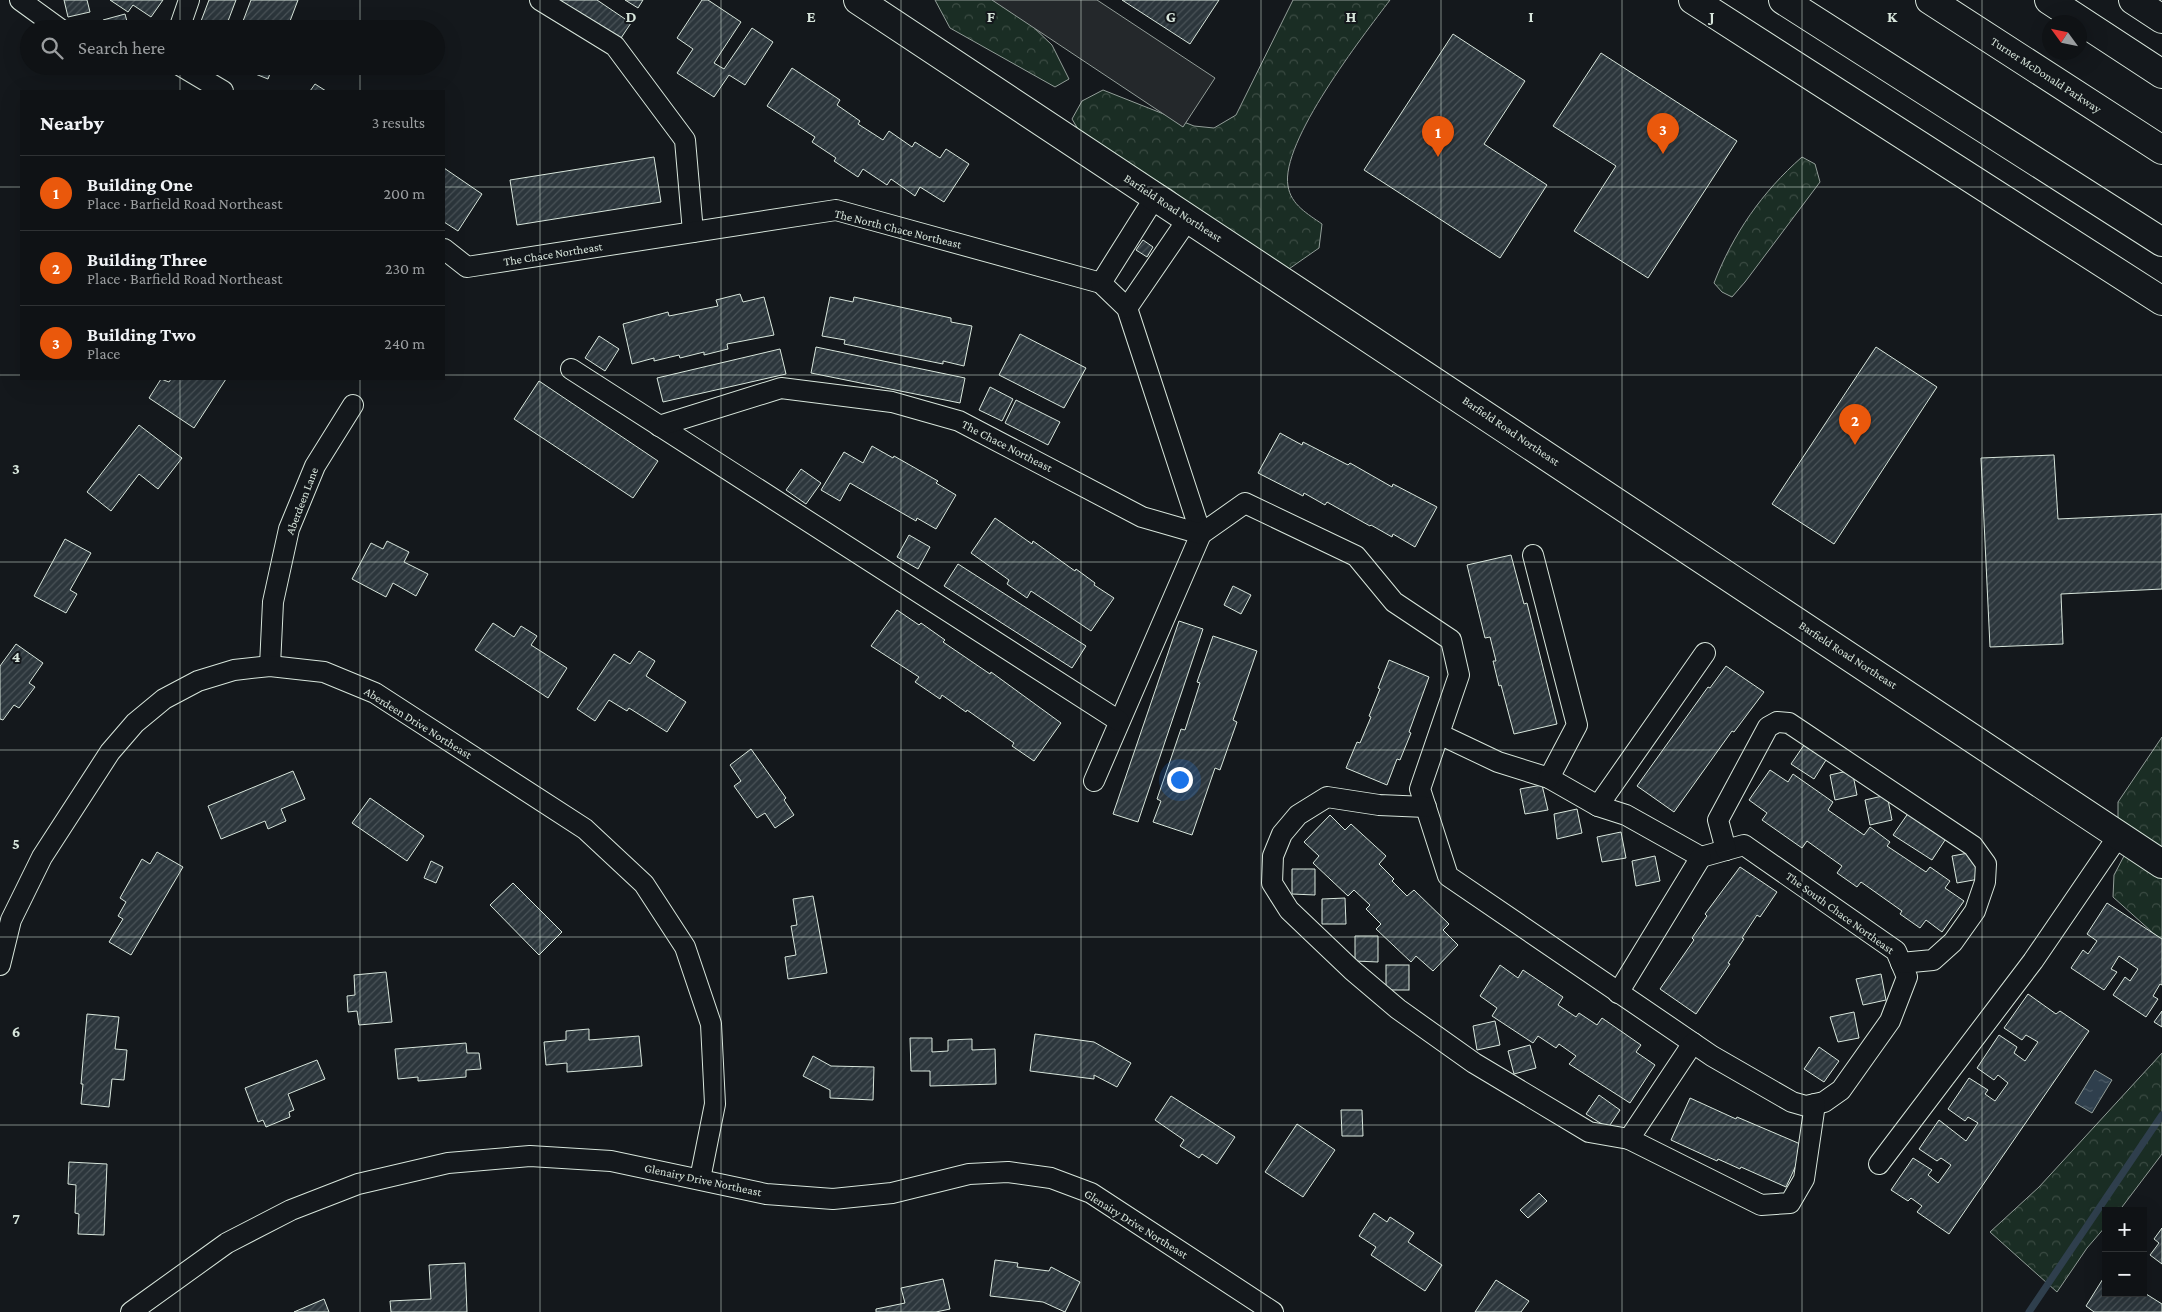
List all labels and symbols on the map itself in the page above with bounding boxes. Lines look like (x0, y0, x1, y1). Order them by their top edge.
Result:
text: D (625, 8, 637, 25)
text: E (806, 8, 816, 25)
text: F (987, 8, 996, 25)
text: G (1166, 8, 1176, 25)
text: H (1346, 8, 1357, 25)
text: I (1528, 8, 1534, 25)
text: J (1707, 8, 1715, 25)
text: K (1887, 8, 1898, 25)
north arrow (2042, 15, 2087, 60)
street label: Turner McDonald Parkway (1988, 34, 2104, 116)
pin: 3 (1647, 113, 1679, 154)
pin: 1 (1422, 116, 1454, 157)
street label: Barfield Road Northeast (1121, 171, 1226, 246)
street label: The North Chace Northeast (833, 206, 964, 252)
street label: The Chace Northeast (503, 239, 604, 269)
street label: Barfield Road Northeast (1460, 393, 1563, 469)
pin: 2 (1839, 404, 1871, 445)
street label: The Chace Northeast (959, 417, 1056, 475)
text: 3 (12, 460, 20, 477)
street label: Aberdeen Lane (283, 465, 321, 537)
street label: Barfield Road Northeast (1796, 618, 1901, 693)
text: 4 (12, 648, 21, 665)
street label: Aberdeen Drive Northeast (362, 684, 475, 762)
your location (1167, 767, 1193, 793)
text: 5 (12, 835, 20, 852)
street label: The South Chace Northeast (1783, 869, 1898, 958)
text: 6 (12, 1023, 20, 1040)
street label: Glenairy Drive Northeast (643, 1161, 764, 1199)
street label: Glenairy Drive Northeast (1082, 1186, 1191, 1262)
text: 7 (12, 1210, 20, 1227)

